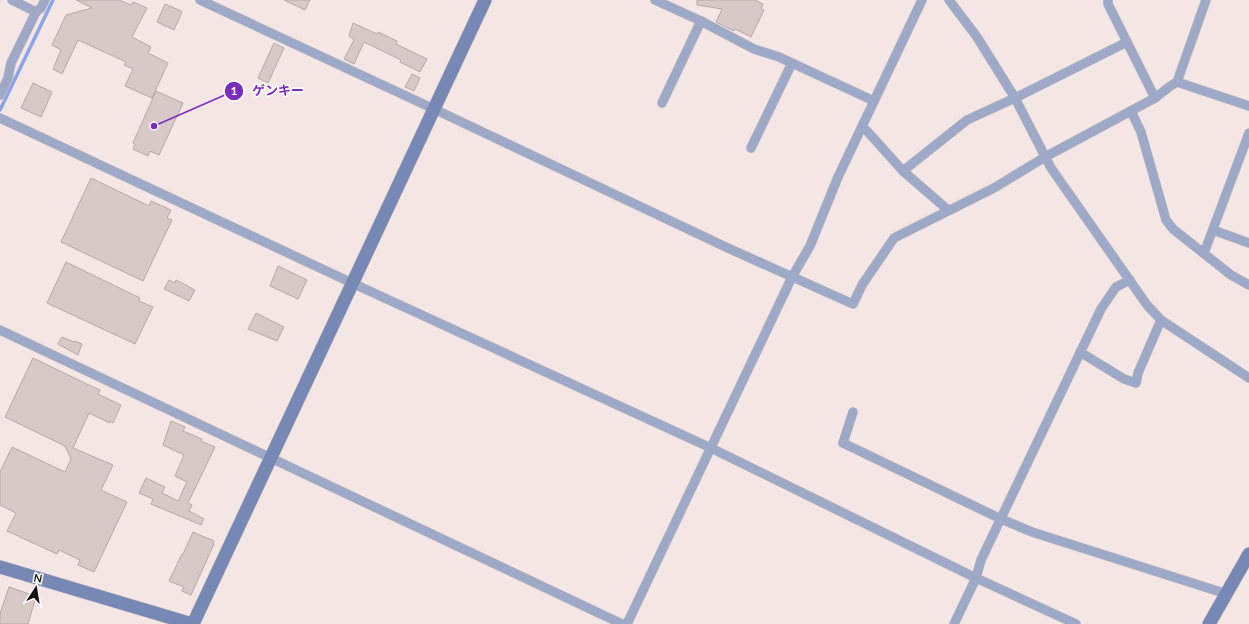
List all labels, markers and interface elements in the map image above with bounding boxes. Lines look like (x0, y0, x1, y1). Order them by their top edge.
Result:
callout: ゲンキー (224, 78, 312, 103)
text: ゲンキー (252, 82, 304, 98)
text: 1 (231, 83, 238, 98)
north arrow (16, 568, 56, 608)
text: N (33, 570, 44, 585)

